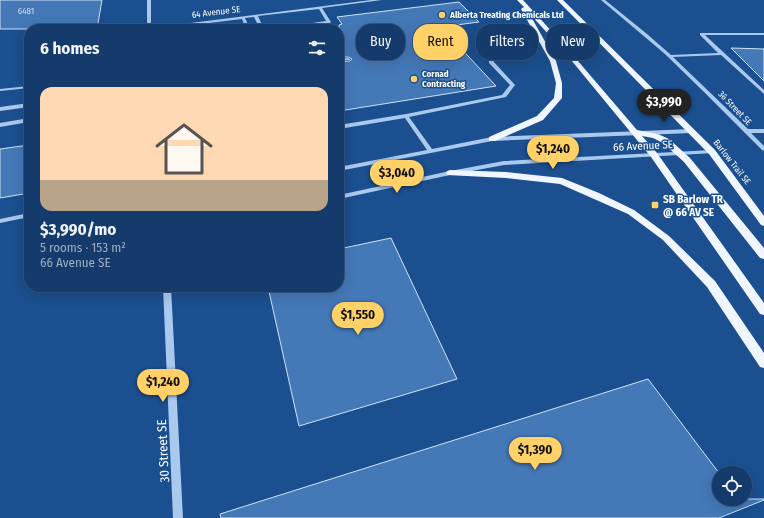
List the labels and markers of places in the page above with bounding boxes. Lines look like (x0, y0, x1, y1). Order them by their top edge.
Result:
marker: Alberta Treating Chemicals Ltd (437, 10, 447, 20)
place label: Alberta Treating Chemicals Ltd (449, 10, 564, 20)
place label: Cornad Contracting (422, 69, 466, 89)
marker: Cornad Contracting (409, 74, 419, 84)
pin: $3,990 (631, 89, 697, 123)
pin: $1,240 (520, 136, 586, 170)
pin: $3,040 (364, 160, 430, 194)
place label: SB Barlow TR @ 66 AV SE (663, 193, 724, 219)
marker: SB Barlow TR @ 66 AV SE (650, 200, 660, 210)
pin: $1,550 (325, 302, 391, 336)
pin: $1,240 (130, 369, 196, 403)
pin: $1,390 (502, 437, 568, 471)

